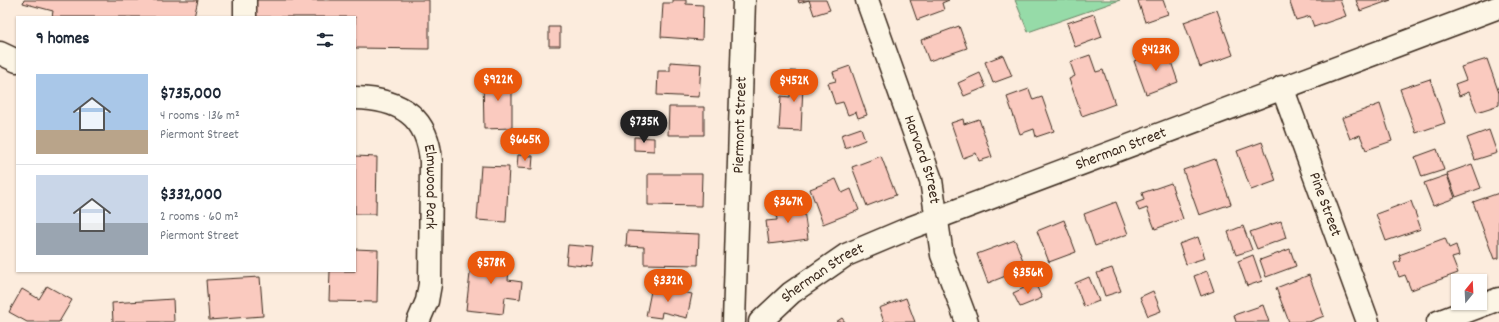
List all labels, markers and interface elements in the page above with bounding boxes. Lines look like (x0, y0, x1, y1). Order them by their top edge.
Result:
text: 9 homes (36, 28, 89, 52)
icon: filters (314, 29, 336, 51)
pin: $423K (1128, 38, 1184, 72)
text: $423K (1141, 41, 1171, 60)
pin: $922K (470, 68, 526, 102)
pin: $452K (766, 69, 822, 103)
text: $922K (483, 71, 513, 90)
text: $452K (779, 72, 809, 91)
street label: Piermont Street (727, 76, 753, 174)
text: $735,000 (160, 83, 222, 107)
icon: home (68, 90, 116, 138)
text: 4 rooms · 136 m² (160, 107, 240, 126)
pin: $735K (616, 110, 672, 144)
street label: Harvard Street (897, 112, 946, 205)
text: $735K (629, 113, 659, 132)
street label: Sherman Street (1072, 121, 1170, 176)
text: Piermont Street (160, 126, 239, 145)
pin: $665K (497, 128, 553, 162)
text: $665K (509, 131, 541, 150)
street label: Elmwood Park (417, 142, 443, 229)
street label: Pine Street (1303, 169, 1347, 240)
text: $332,000 (160, 184, 222, 208)
pin: $367K (760, 190, 816, 224)
icon: home (68, 191, 116, 239)
text: $367K (773, 193, 803, 212)
text: 2 rooms · 60 m² (160, 208, 238, 227)
text: Piermont Street (160, 227, 239, 246)
street label: Sherman Street (776, 237, 868, 308)
pin: $578K (463, 251, 519, 285)
text: $578K (477, 254, 505, 273)
pin: $356K (1000, 261, 1056, 295)
text: $356K (1013, 264, 1043, 283)
pin: $332K (640, 269, 696, 303)
text: $332K (653, 272, 683, 291)
north arrow (1451, 274, 1487, 310)
map controls (1451, 274, 1487, 310)

